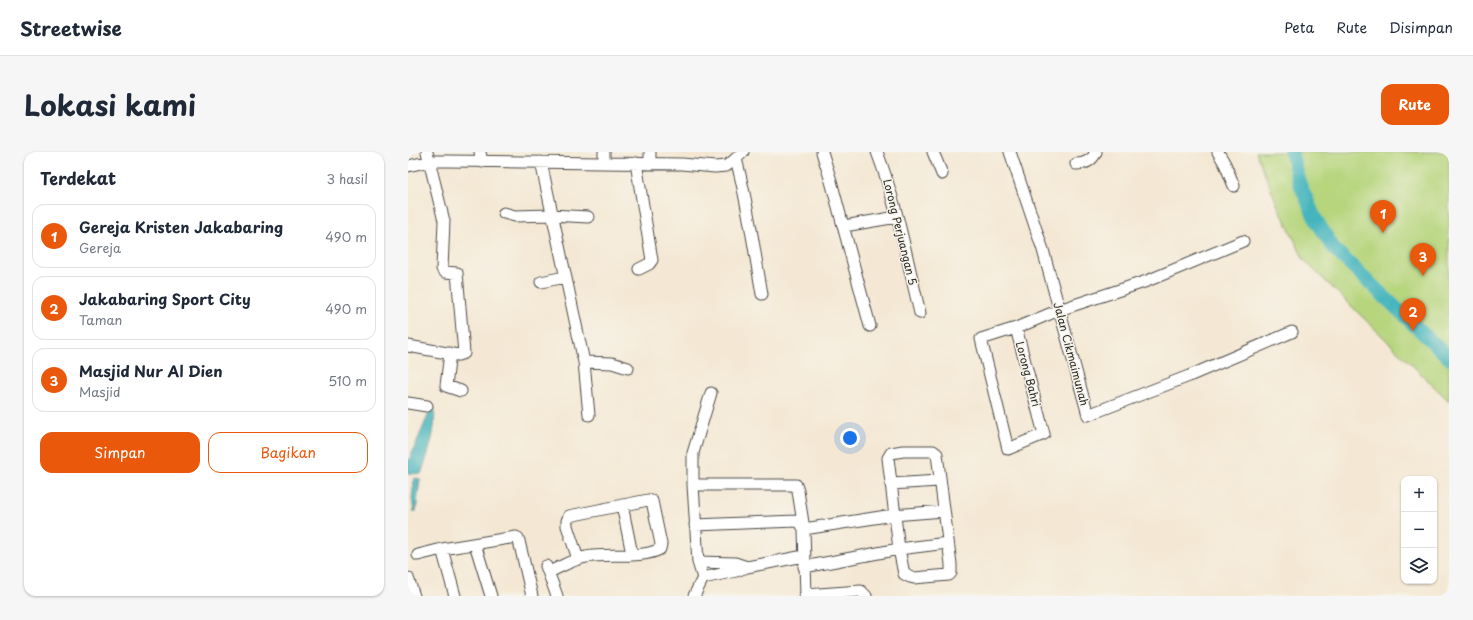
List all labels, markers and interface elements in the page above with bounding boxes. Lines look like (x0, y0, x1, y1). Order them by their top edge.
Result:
text: Streetwise (20, 14, 122, 42)
text: Peta (1284, 17, 1314, 38)
text: Rute (1336, 17, 1367, 38)
text: Disimpan (1389, 17, 1453, 38)
text: Lokasi kami (24, 83, 196, 126)
button: Rute (1381, 84, 1449, 125)
text: Terdekat (40, 165, 116, 191)
text: 3 hasil (327, 169, 368, 188)
street label: Lorong Perjuangan 5 (879, 177, 922, 287)
pin: 1 (1370, 200, 1396, 233)
text: Gereja Kristen Jakabaring (79, 215, 283, 238)
text: 1 (51, 227, 57, 246)
text: 490 m (325, 227, 367, 246)
text: Gereja (79, 238, 121, 257)
pin: 3 (1410, 243, 1436, 276)
text: Jakabaring Sport City (79, 287, 251, 310)
pin: 2 (1400, 298, 1426, 331)
text: 2 (49, 299, 59, 318)
text: 490 m (325, 299, 367, 318)
street label: Jalan Cikmaimunah (1049, 300, 1093, 408)
text: Taman (79, 310, 122, 329)
street label: Lorong Bahri (1012, 339, 1045, 408)
text: Masjid Nur Al Dien (79, 359, 223, 382)
text: 3 (50, 371, 58, 390)
text: 510 m (328, 371, 367, 390)
text: Masjid (79, 382, 121, 401)
your location (840, 428, 860, 448)
button: Simpan (40, 432, 200, 473)
button: Bagikan (208, 432, 368, 473)
map controls (1401, 476, 1437, 584)
button: + (1401, 476, 1437, 512)
button: − (1401, 512, 1437, 548)
button: layers (1401, 548, 1437, 584)

